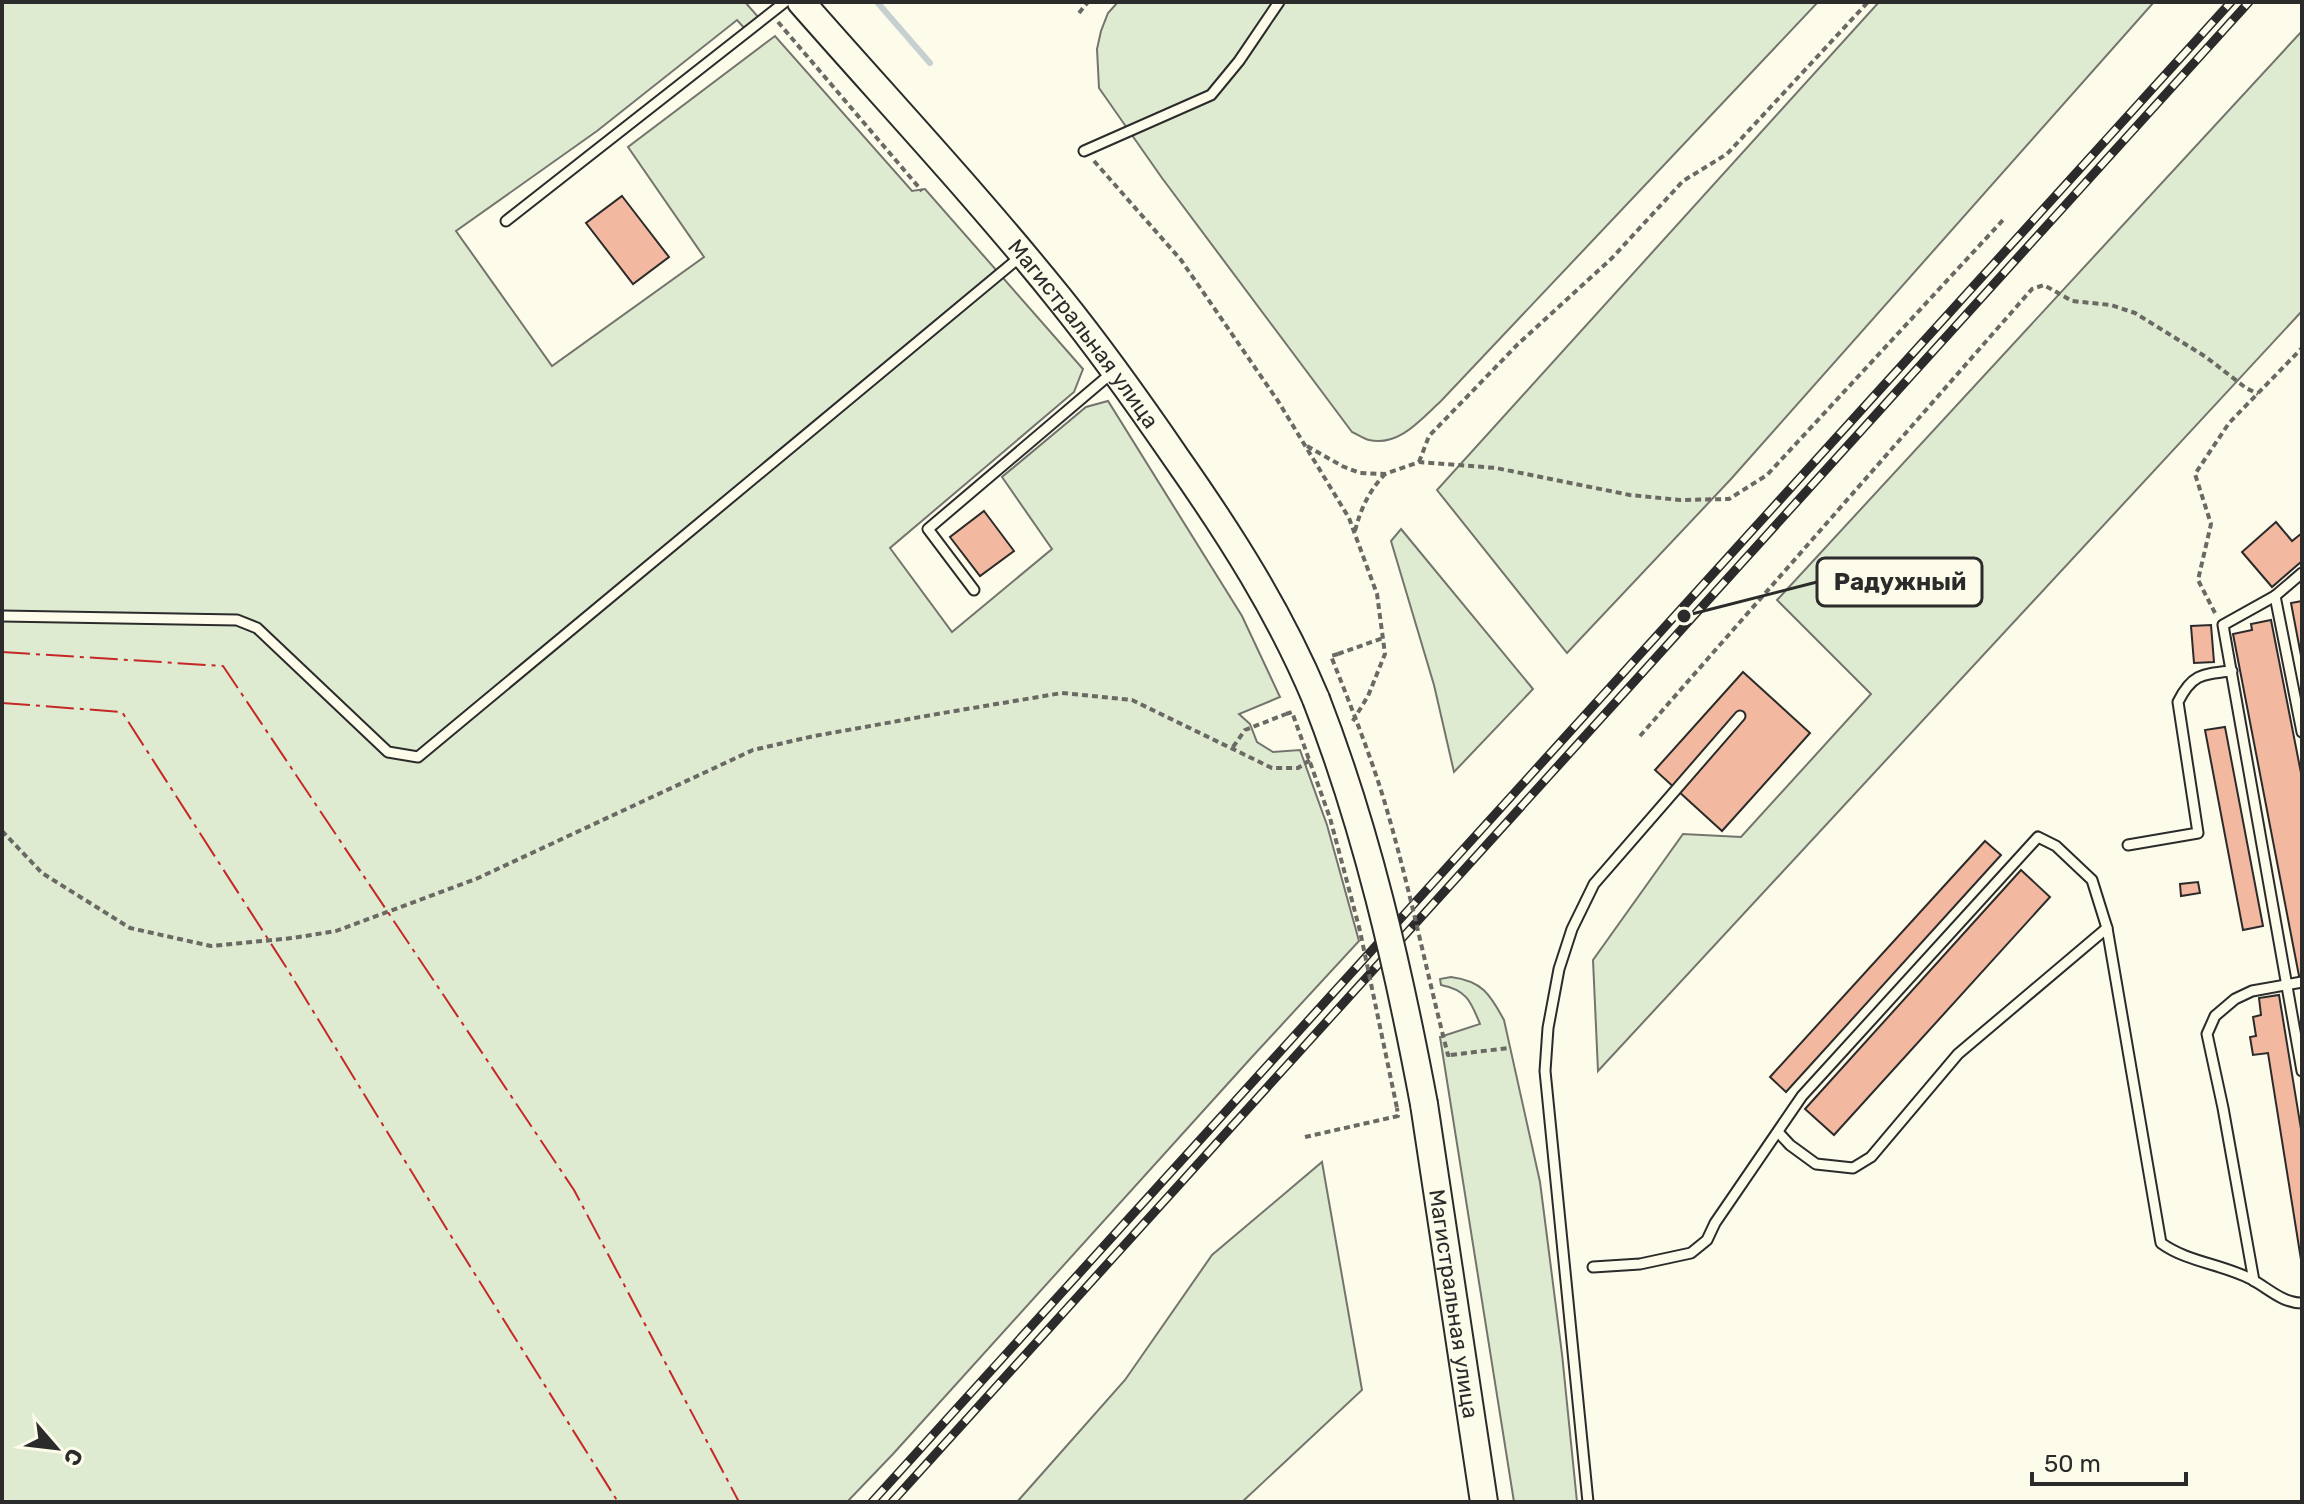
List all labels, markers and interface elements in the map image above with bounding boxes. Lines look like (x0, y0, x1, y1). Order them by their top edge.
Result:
street label: Магистральная улица (1002, 234, 1165, 434)
callout: Радужный (1817, 558, 1982, 606)
text: Радужный (1834, 568, 1966, 596)
street label: Магистральная улица (1423, 1187, 1484, 1420)
north arrow (16, 1408, 96, 1488)
scale bar (2032, 1436, 2186, 1486)
text: С (58, 1444, 89, 1470)
text: 50 m (2044, 1450, 2101, 1478)

